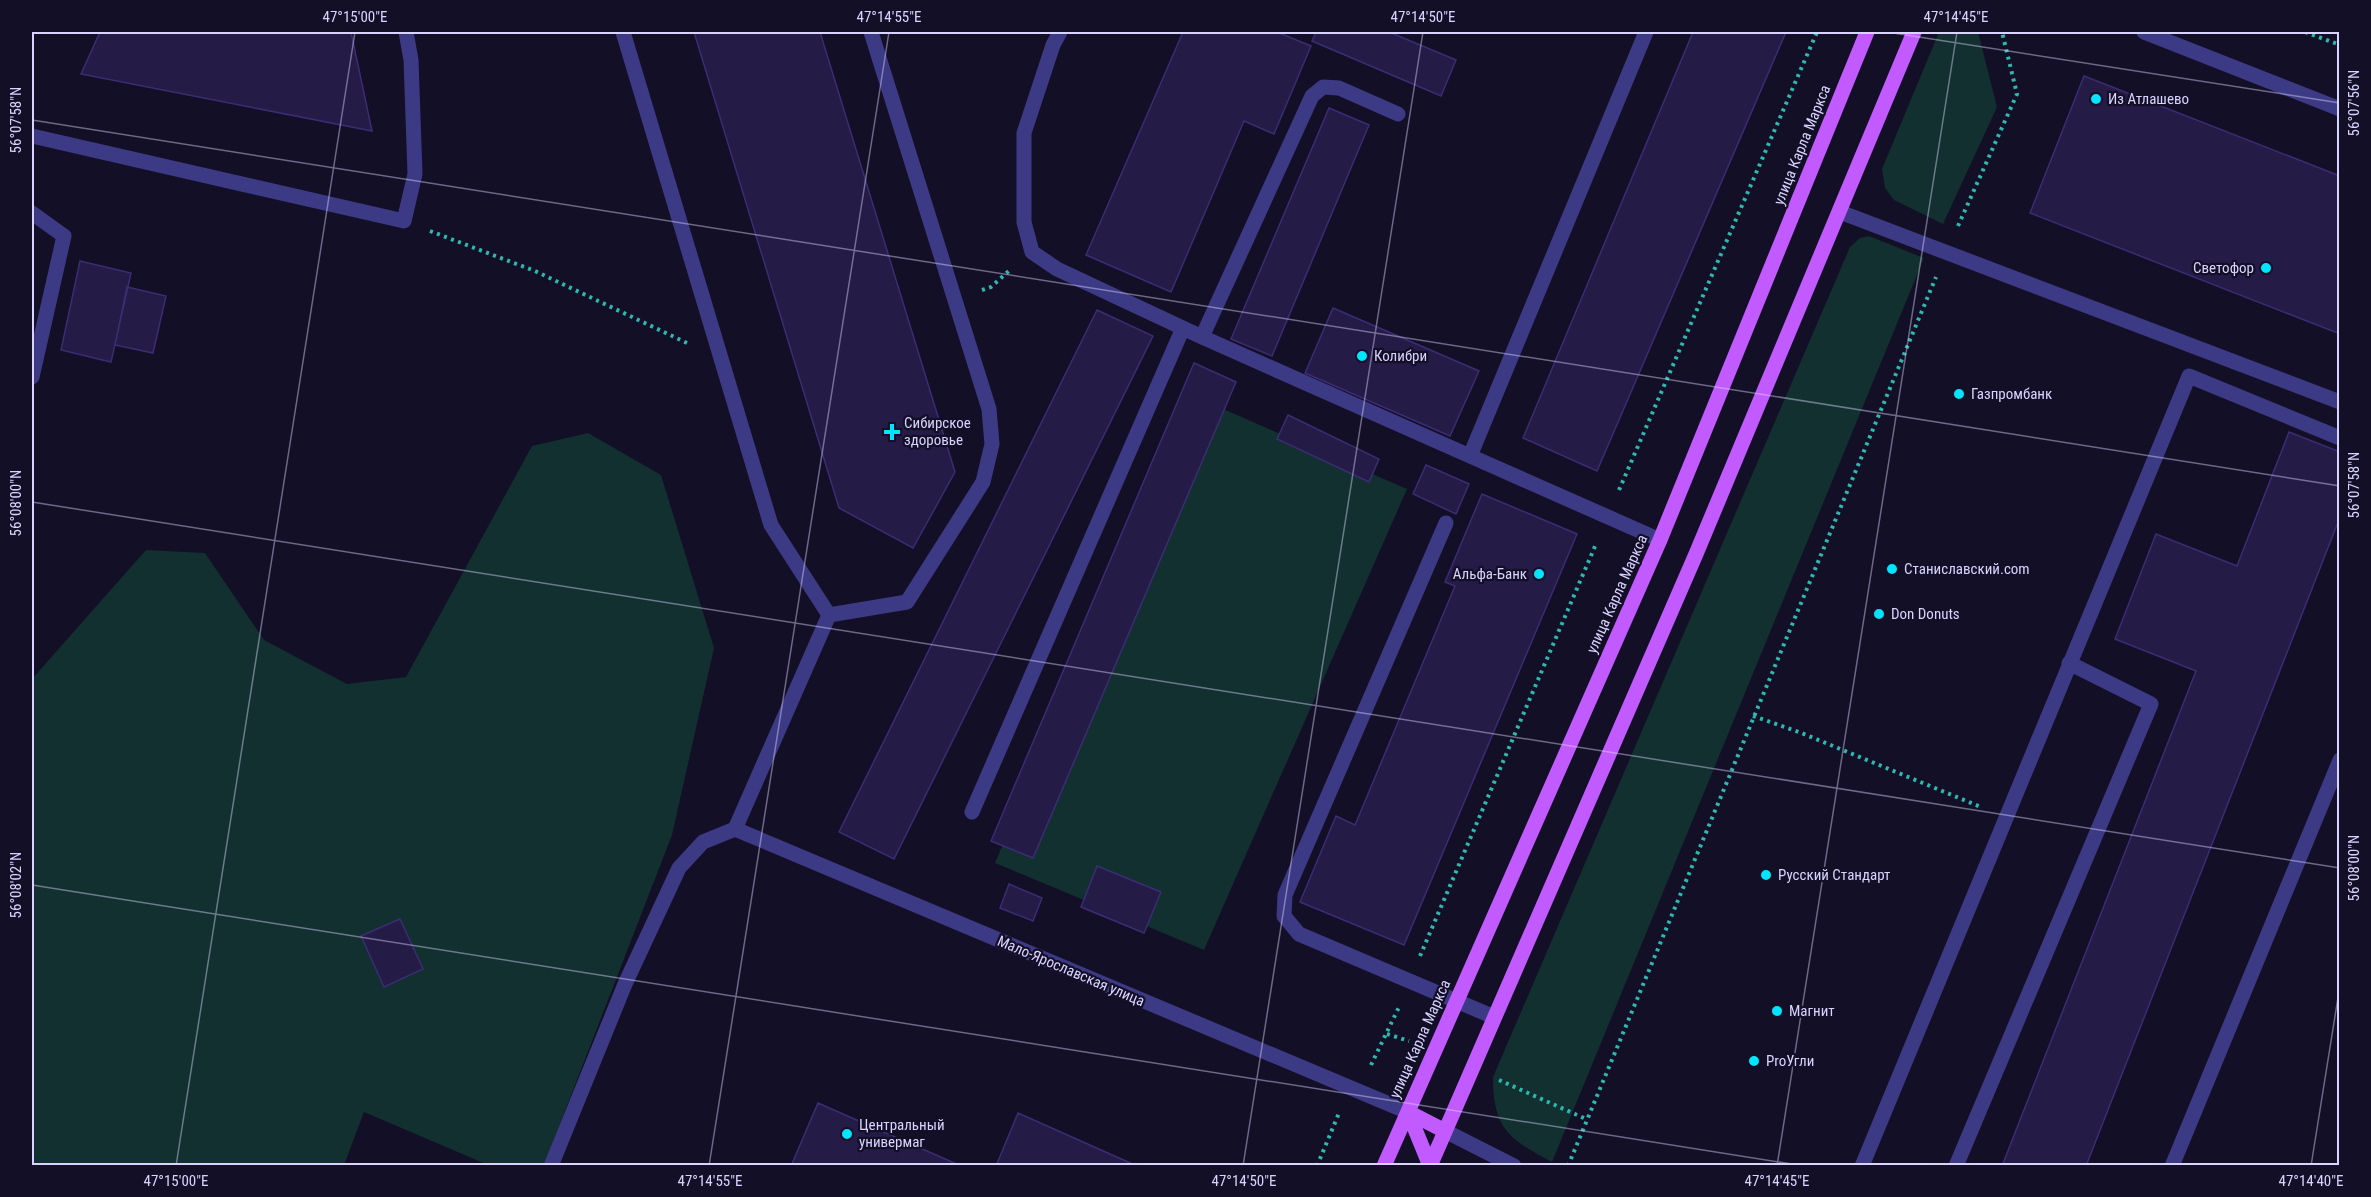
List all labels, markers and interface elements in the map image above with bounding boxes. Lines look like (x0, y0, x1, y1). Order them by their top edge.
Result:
text: 47°15'00"E (323, 8, 387, 26)
text: 47°14'55"E (857, 8, 921, 26)
text: 47°14'50"E (1391, 8, 1455, 26)
text: 47°14'45"E (1924, 8, 1988, 26)
text: 56°07'56"N (2345, 70, 2363, 136)
street label: улица Карла Маркса (1770, 82, 1834, 208)
text: 56°07'58"N (7, 87, 25, 153)
place label: Из Атлашево (2108, 90, 2189, 108)
marker: Из Атлашево (2089, 92, 2103, 106)
place label: Светофор (2193, 259, 2254, 277)
marker: Светофор (2259, 261, 2273, 275)
place label: Колибри (1374, 347, 1427, 365)
marker: Колибри (1355, 349, 1369, 363)
place label: Газпромбанк (1971, 385, 2052, 403)
marker: Газпромбанк (1952, 387, 1966, 401)
place label: Сибирское здоровье (904, 414, 971, 449)
marker: Сибирское здоровье (885, 425, 899, 439)
text: 56°07'58"N (2345, 452, 2363, 518)
text: 56°08'00"N (7, 470, 25, 536)
street label: улица Карла Маркса (1583, 532, 1651, 656)
place label: Станиславский.com (1904, 560, 2030, 578)
marker: Станиславский.com (1885, 562, 1899, 576)
place label: Альфа-Банк (1453, 565, 1527, 583)
marker: Альфа-Банк (1532, 567, 1546, 581)
place label: Don Donuts (1891, 605, 1960, 623)
marker: Don Donuts (1872, 607, 1886, 621)
text: 56°08'00"N (2345, 835, 2363, 901)
text: 56°08'02"N (7, 852, 25, 918)
place label: Русский Стандарт (1778, 866, 1890, 884)
marker: Русский Стандарт (1759, 868, 1773, 882)
street label: Мало-Ярославская улица (995, 932, 1147, 1010)
street label: улица Карла Маркса (1386, 977, 1454, 1101)
place label: Магнит (1789, 1002, 1835, 1020)
marker: Магнит (1770, 1004, 1784, 1018)
place label: ProУгли (1766, 1052, 1814, 1070)
marker: ProУгли (1747, 1054, 1761, 1068)
place label: Центральный универмаг (859, 1116, 945, 1151)
marker: Центральный универмаг (840, 1127, 854, 1141)
text: 47°15'00"E (144, 1172, 208, 1190)
text: 47°14'55"E (678, 1172, 742, 1190)
text: 47°14'50"E (1212, 1172, 1276, 1190)
text: 47°14'45"E (1745, 1172, 1809, 1190)
text: 47°14'40"E (2279, 1172, 2343, 1190)

